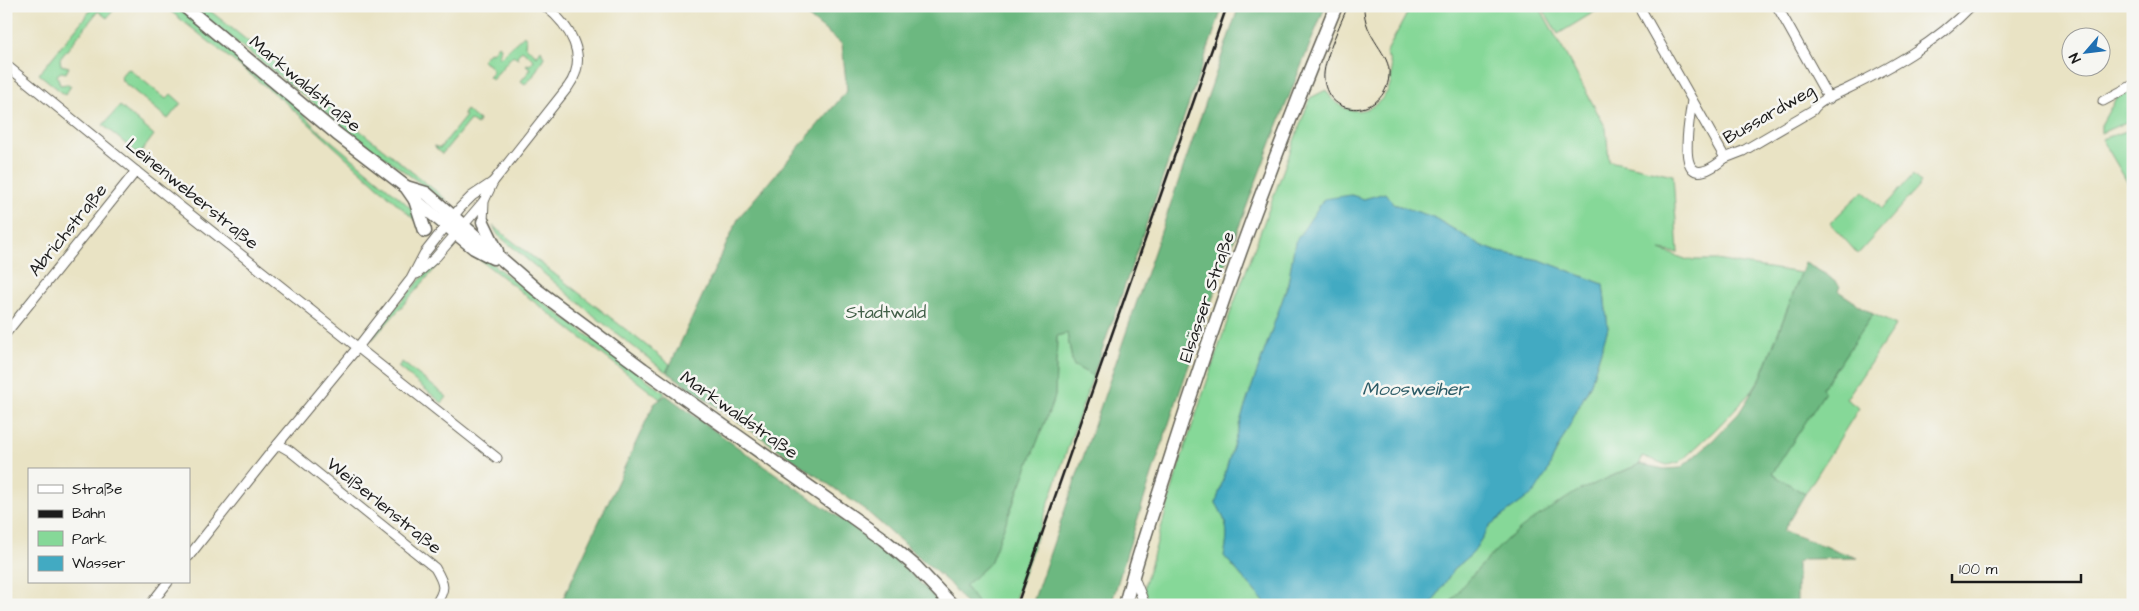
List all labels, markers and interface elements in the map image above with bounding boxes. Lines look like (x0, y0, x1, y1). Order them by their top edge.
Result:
north arrow (2062, 28, 2112, 78)
street label: Markwaldstraße (244, 30, 366, 138)
text: N (2064, 49, 2086, 66)
street label: Bussardweg (1719, 78, 1820, 151)
street label: Leinenweberstraße (120, 132, 264, 256)
street label: Abrichstraße (23, 178, 113, 282)
street label: Elsässer Straße (1173, 228, 1241, 366)
park label: Stadtwald (846, 300, 926, 325)
street label: Markwaldstraße (675, 365, 803, 465)
water label: Moosweiher (1362, 376, 1470, 403)
street label: Weißerlenstraße (321, 452, 447, 560)
legend (28, 468, 190, 584)
text: Straße (72, 479, 122, 500)
text: Bahn (72, 503, 106, 524)
text: Park (72, 529, 107, 550)
scale bar (1952, 551, 2080, 583)
text: Wasser (72, 553, 125, 574)
text: 100 m (1959, 559, 1998, 580)

